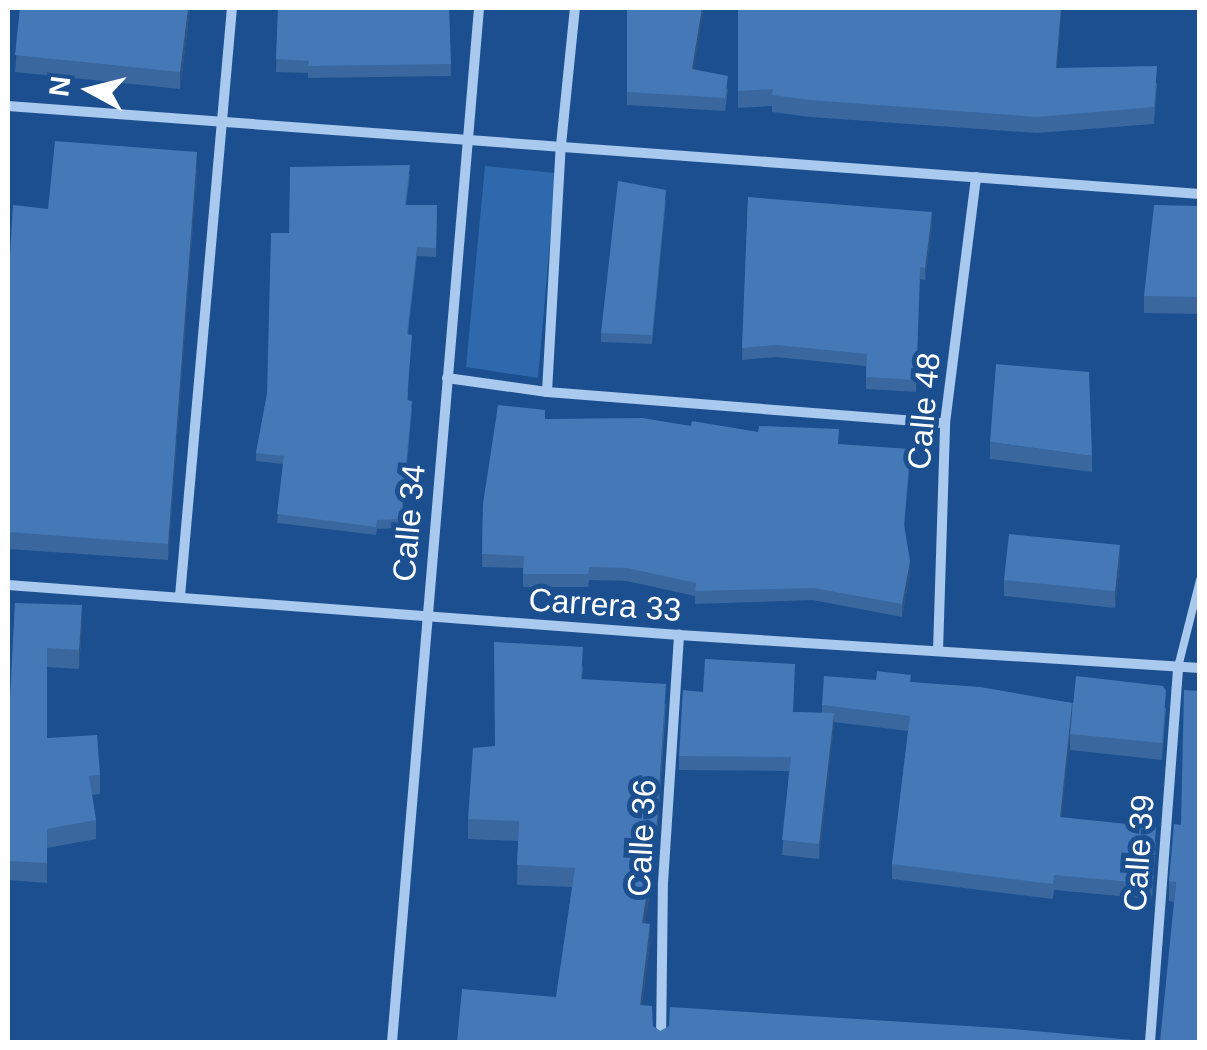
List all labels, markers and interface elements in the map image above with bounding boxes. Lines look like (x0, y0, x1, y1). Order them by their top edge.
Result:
north arrow (40, 40, 140, 140)
text: N (43, 74, 76, 98)
street label: Calle 48 (900, 351, 948, 471)
street label: Calle 34 (385, 463, 433, 583)
street label: Carrera 33 (527, 581, 683, 629)
street label: Calle 36 (620, 778, 664, 898)
street label: Calle 39 (1116, 793, 1162, 913)

